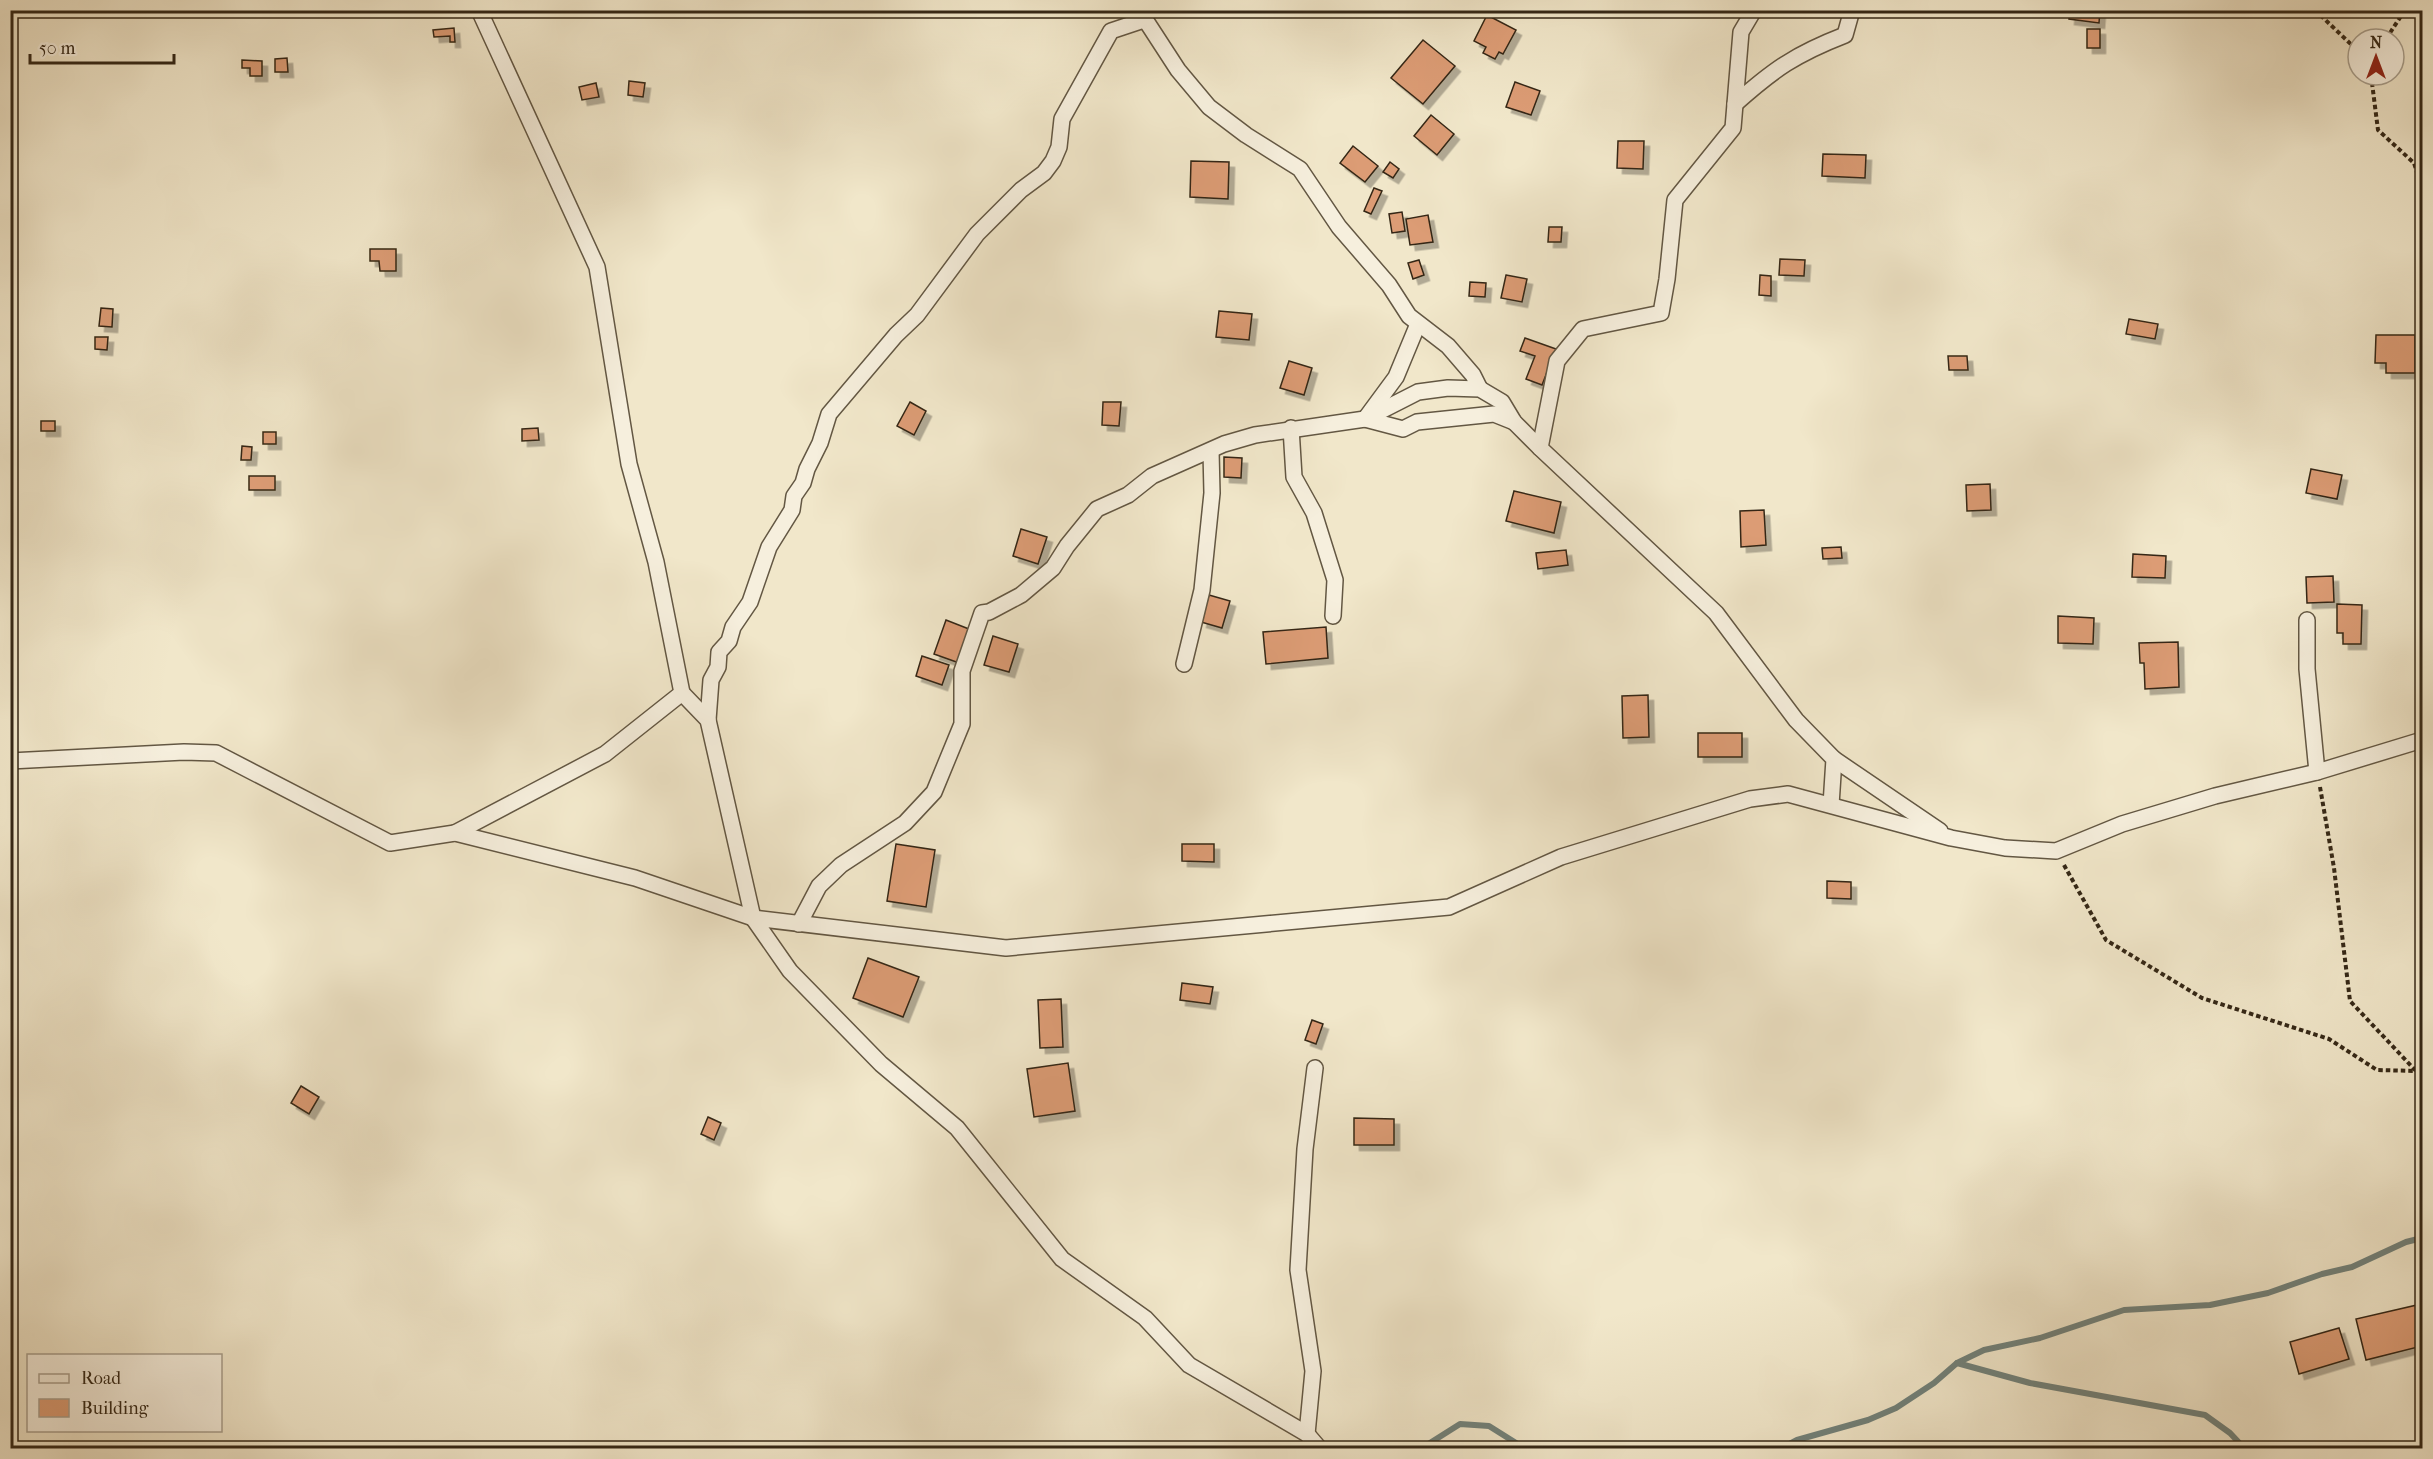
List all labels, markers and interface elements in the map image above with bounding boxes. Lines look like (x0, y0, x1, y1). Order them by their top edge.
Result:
scale bar (30, 27, 174, 65)
north arrow (2346, 27, 2406, 87)
text: N (2370, 33, 2383, 52)
text: 50 m (39, 38, 76, 59)
legend (27, 1354, 222, 1432)
text: Road (81, 1368, 121, 1389)
text: Building (81, 1398, 149, 1419)

